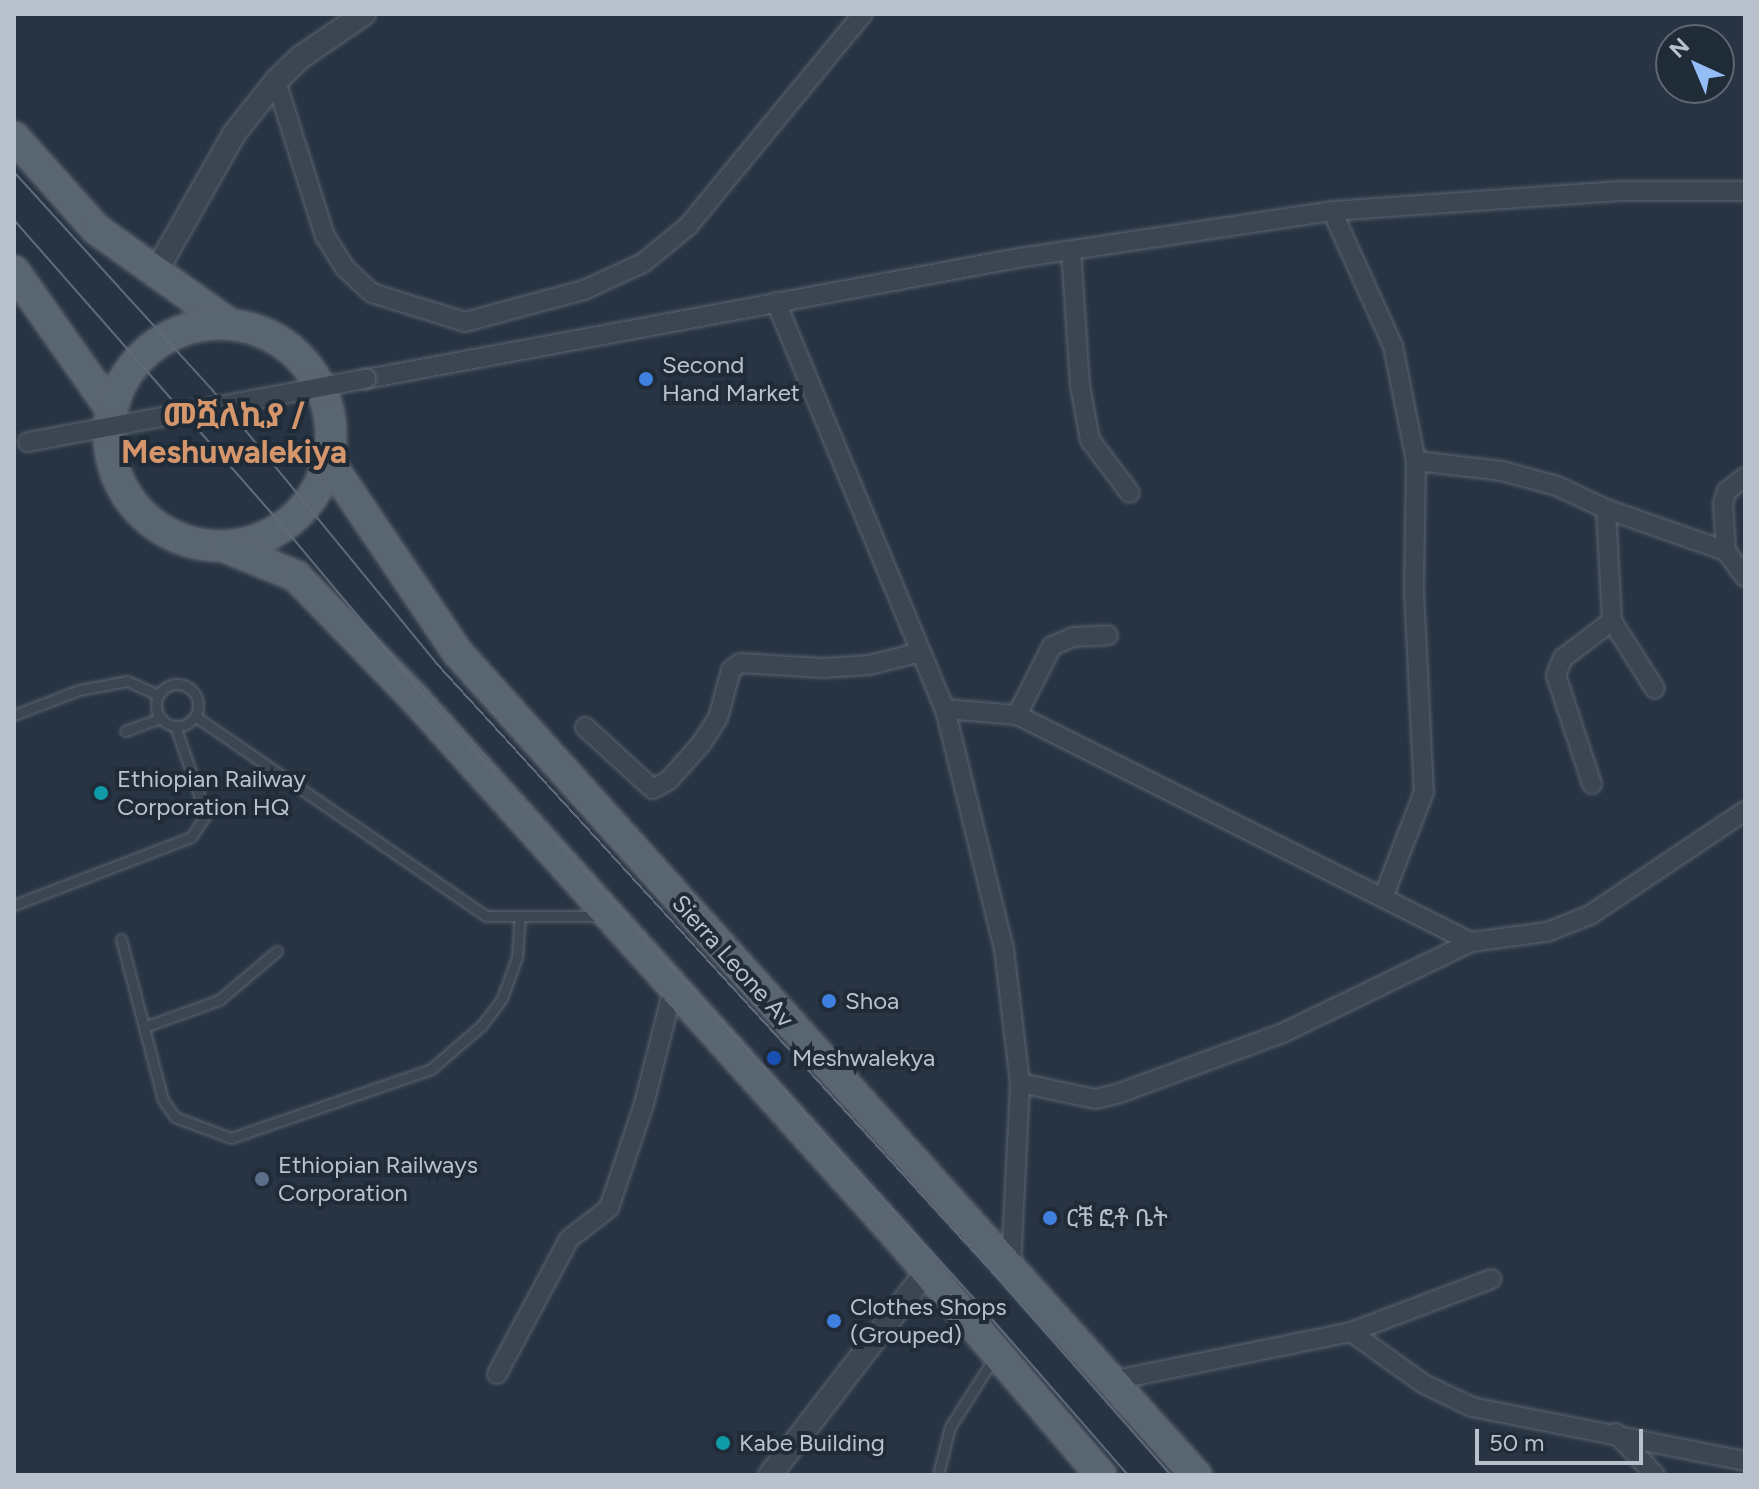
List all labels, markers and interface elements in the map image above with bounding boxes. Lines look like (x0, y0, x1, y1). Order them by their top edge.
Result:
north arrow (1655, 24, 1735, 104)
text: N (1664, 32, 1695, 63)
place label: Second Hand Market (662, 351, 800, 407)
marker: Second Hand Market (637, 370, 655, 388)
district label: መሿለኪያ / Meshuwalekiya (108, 397, 360, 472)
place label: Ethiopian Railway Corporation HQ (117, 765, 306, 821)
marker: Ethiopian Railway Corporation HQ (92, 784, 110, 802)
street label: Sierra Leone Av (666, 889, 800, 1033)
place label: Shoa (845, 987, 899, 1015)
marker: Shoa (820, 992, 838, 1010)
place label: Meshwalekya (792, 1044, 935, 1072)
marker: Meshwalekya (763, 1047, 785, 1069)
place label: Ethiopian Railways Corporation (278, 1151, 478, 1207)
marker: Ethiopian Railways Corporation (253, 1170, 271, 1188)
place label: ርቼ ፎቶ ቤት (1066, 1204, 1168, 1232)
marker: ርቼ ፎቶ ቤት (1041, 1209, 1059, 1227)
place label: Clothes Shops (Grouped) (850, 1293, 1007, 1349)
marker: Clothes Shops (Grouped) (825, 1312, 843, 1330)
scale bar (1479, 1413, 1647, 1463)
text: 50 m (1489, 1428, 1545, 1457)
place label: Kabe Building (739, 1429, 885, 1457)
marker: Kabe Building (714, 1434, 732, 1452)

